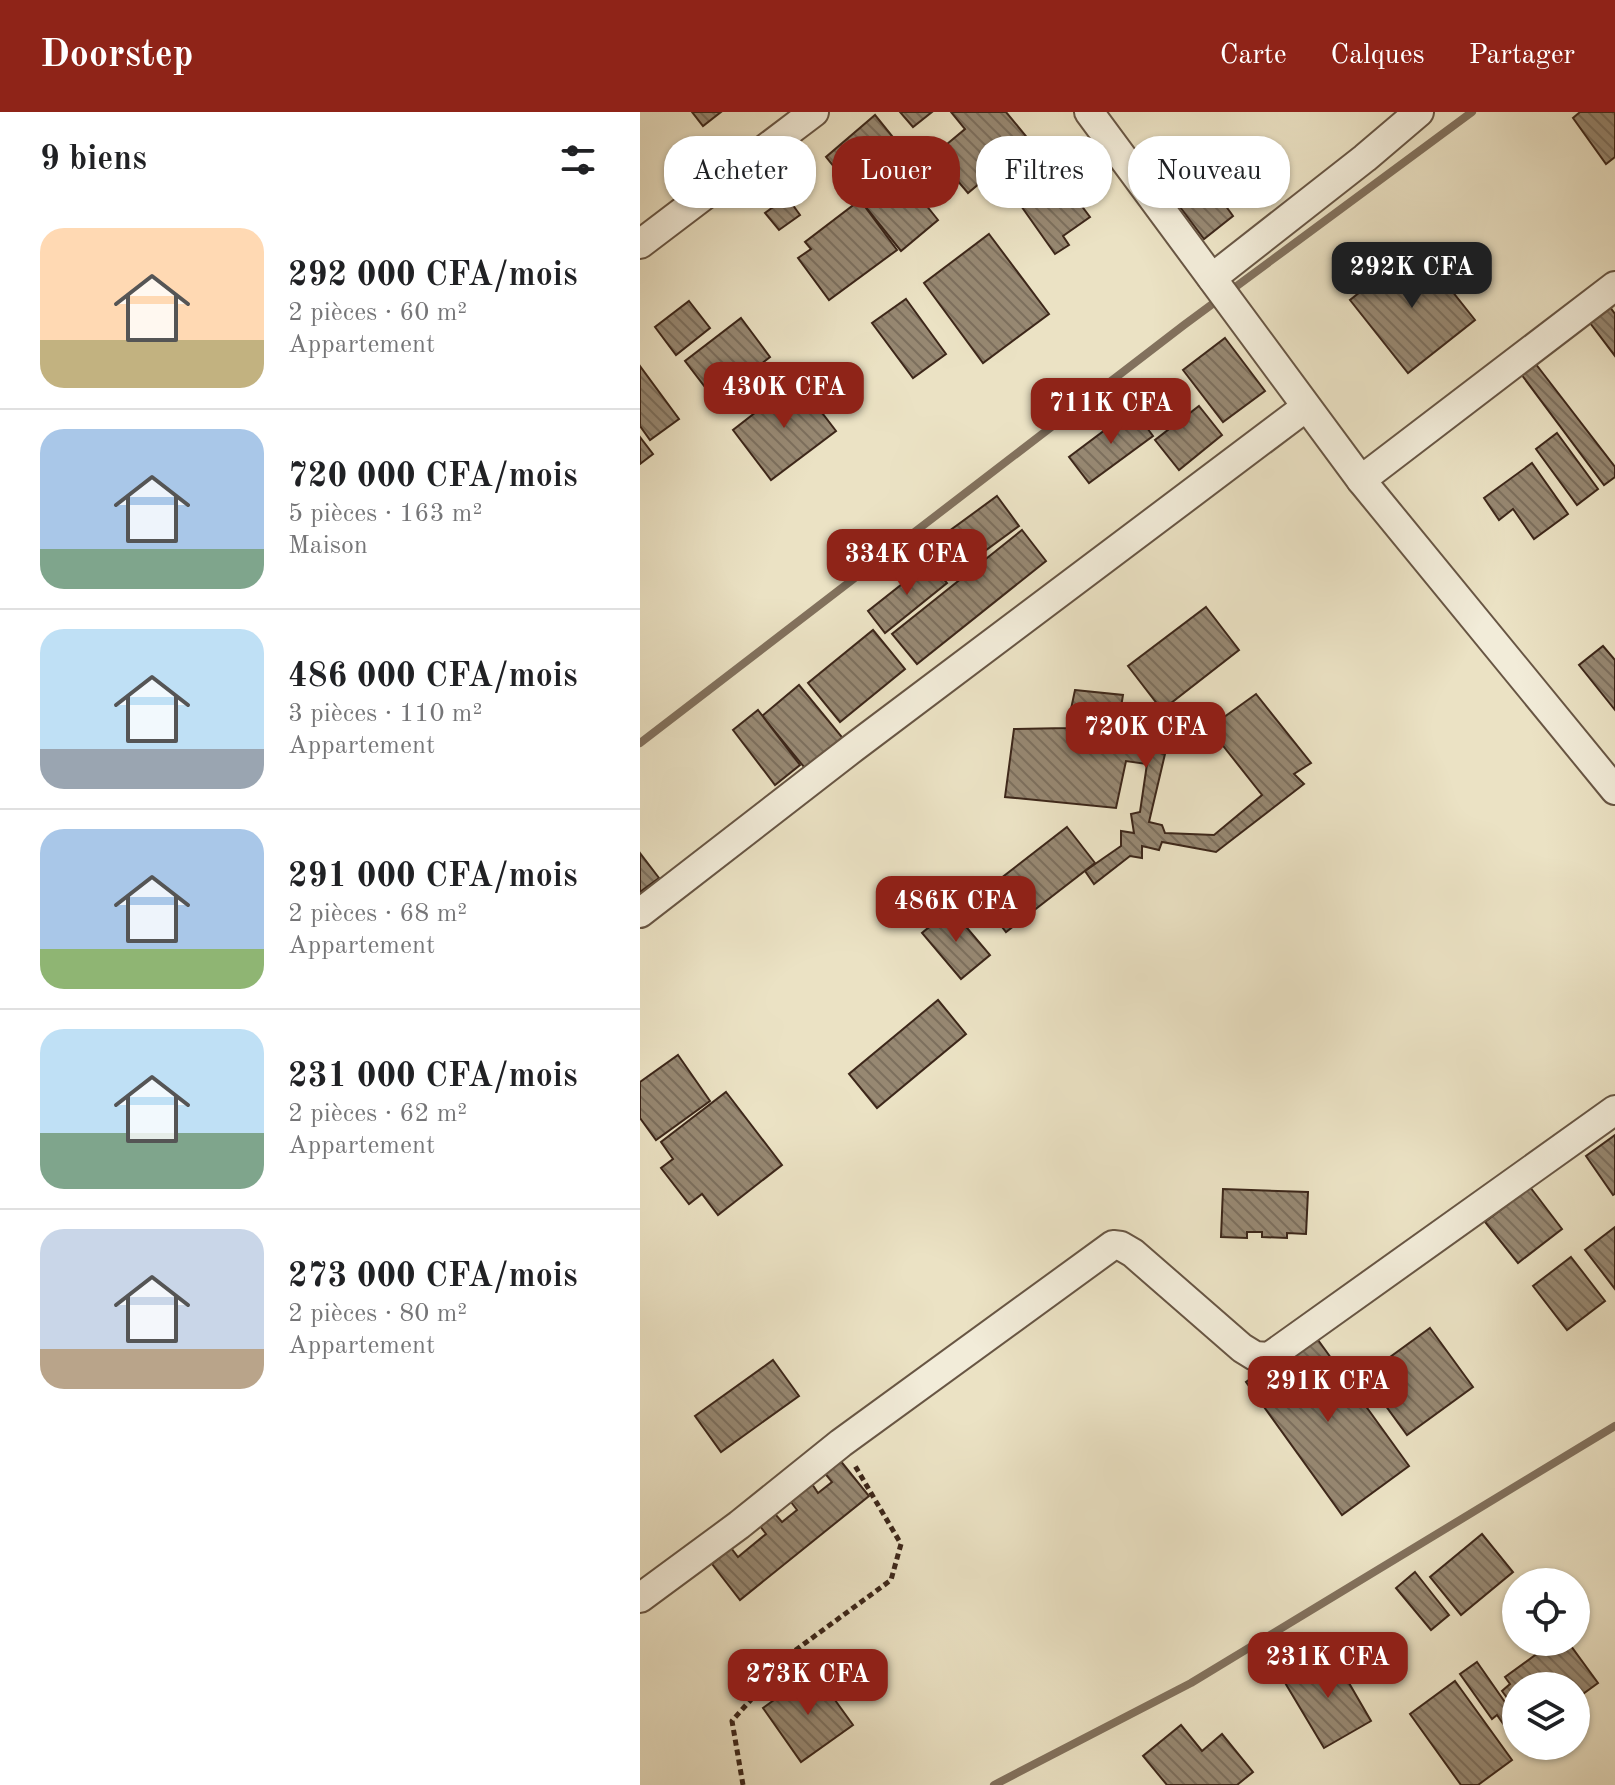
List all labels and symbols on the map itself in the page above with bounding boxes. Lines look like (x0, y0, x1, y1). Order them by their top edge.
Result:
pin: 292K CFA (1329, 242, 1495, 310)
pin: 430K CFA (701, 362, 867, 430)
pin: 711K CFA (1028, 378, 1194, 446)
pin: 334K CFA (824, 529, 990, 597)
pin: 720K CFA (1063, 702, 1229, 770)
pin: 486K CFA (873, 876, 1039, 944)
pin: 291K CFA (1245, 1356, 1411, 1424)
pin: 231K CFA (1245, 1632, 1411, 1700)
pin: 273K CFA (725, 1649, 891, 1717)

